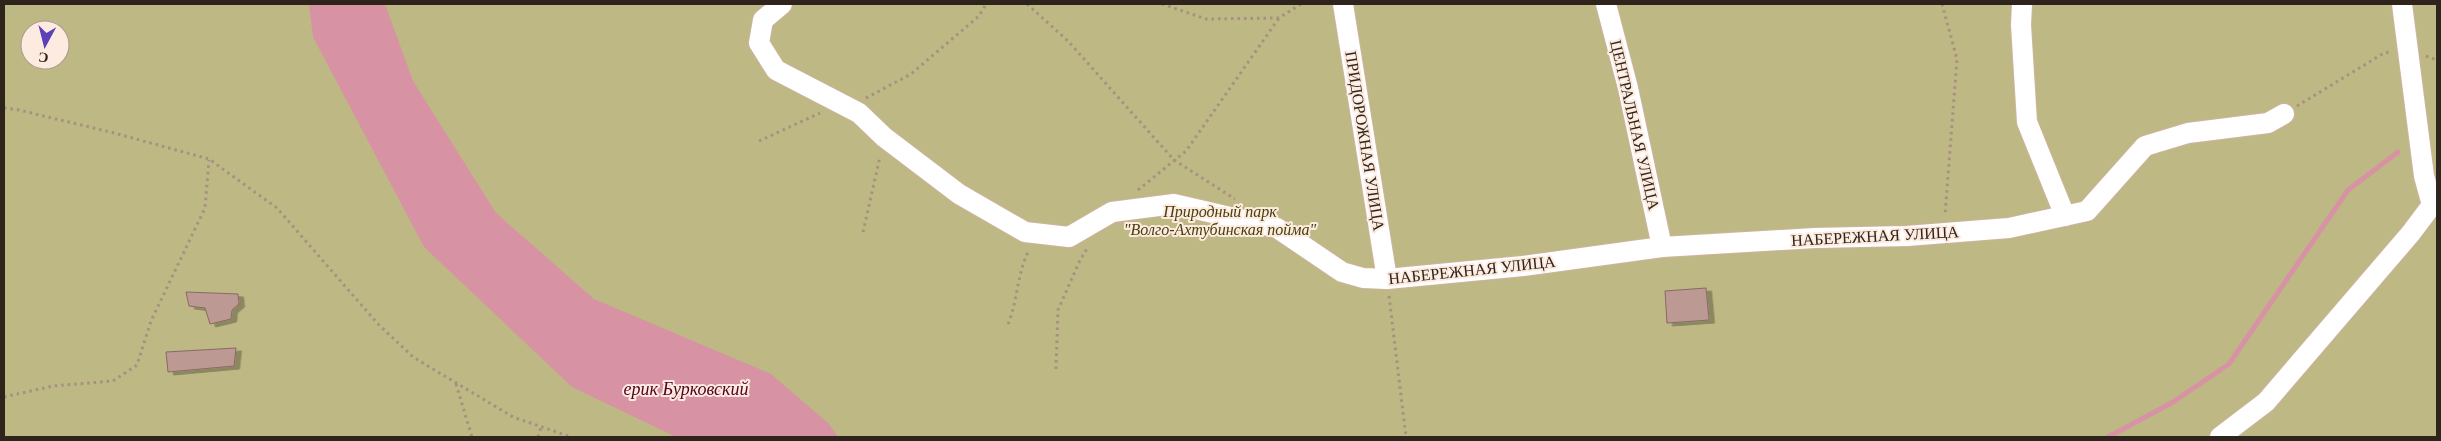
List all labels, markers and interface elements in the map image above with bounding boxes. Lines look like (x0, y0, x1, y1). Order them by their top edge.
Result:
north arrow (20, 20, 70, 70)
street label: ЦЕНТРАЛЬНАЯ УЛИЦА (1606, 38, 1663, 212)
text: С (38, 49, 49, 65)
street label: ПРИДОРОЖНАЯ УЛИЦА (1341, 50, 1388, 233)
park label: Природный парк "Волго-Ахтубинская пойма" (1124, 203, 1316, 239)
street label: НАБЕРЕЖНАЯ УЛИЦА (1791, 223, 1960, 250)
street label: НАБЕРЕЖНАЯ УЛИЦА (1388, 253, 1557, 288)
water label: ерик Бурковский (624, 379, 748, 399)

